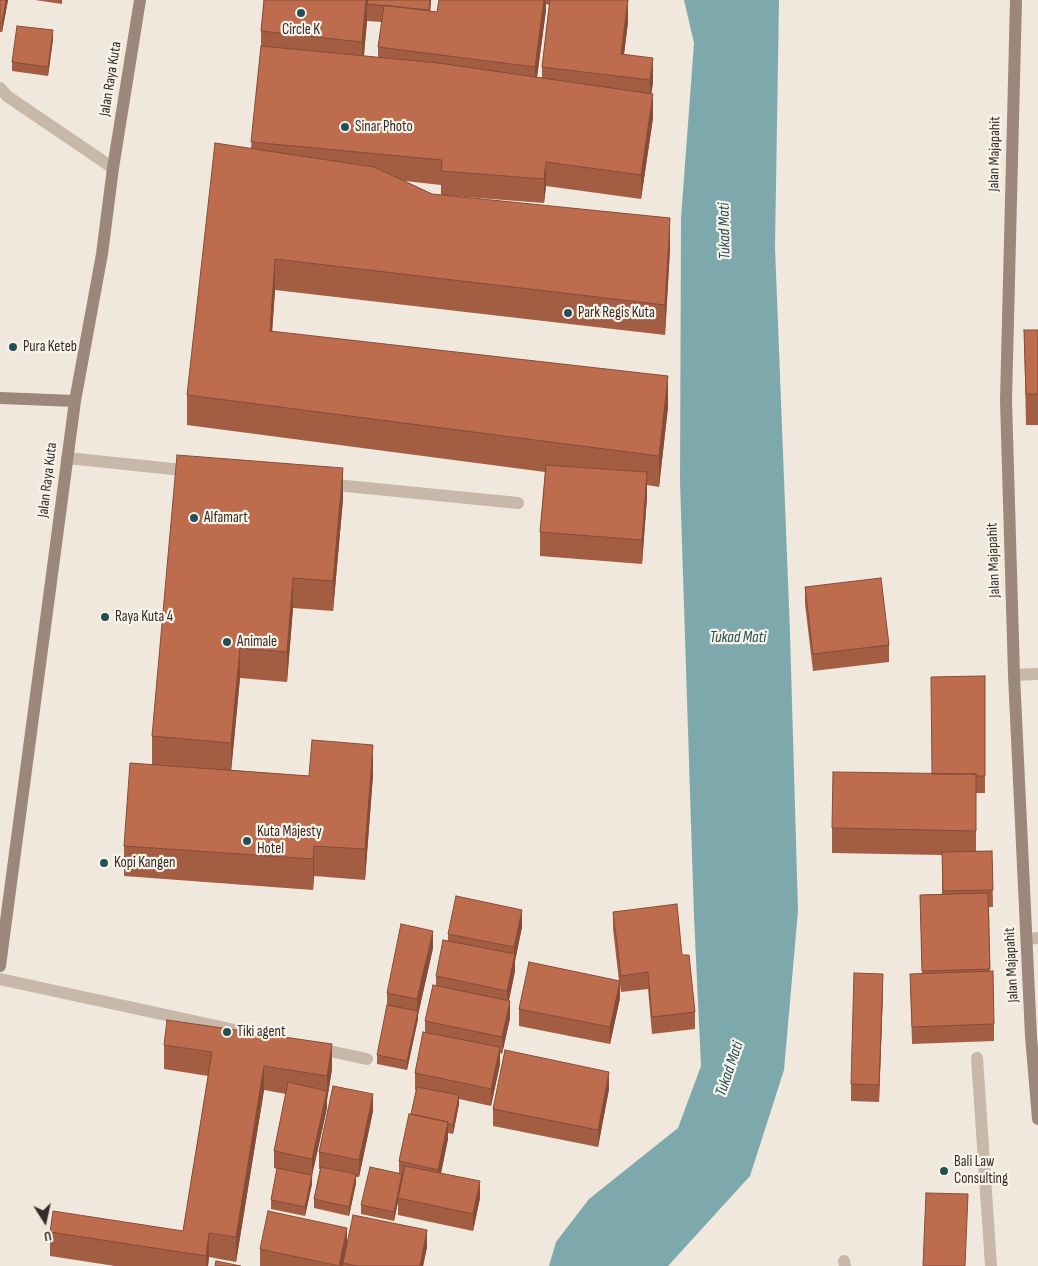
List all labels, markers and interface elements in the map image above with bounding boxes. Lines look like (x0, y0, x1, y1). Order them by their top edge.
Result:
marker: Circle K (295, 7, 307, 19)
place label: Circle K (282, 21, 320, 39)
street label: Jalan Raya Kuta (96, 40, 126, 118)
street label: Jalan Majapahit (985, 116, 1005, 192)
place label: Sinar Photo (355, 118, 413, 136)
marker: Sinar Photo (339, 121, 351, 133)
water label: Tukad Mati (715, 203, 735, 259)
place label: Park Regis Kuta (578, 304, 655, 322)
marker: Park Regis Kuta (562, 307, 574, 319)
place label: Pura Keteb (23, 338, 77, 356)
marker: Pura Keteb (7, 341, 19, 353)
street label: Jalan Raya Kuta (34, 441, 62, 519)
place label: Alfamart (204, 509, 248, 527)
marker: Alfamart (188, 512, 200, 524)
street label: Jalan Majapahit (984, 522, 1004, 598)
place label: Raya Kuta 4 (115, 608, 173, 626)
marker: Raya Kuta 4 (99, 611, 111, 623)
water label: Tukad Mati (710, 628, 766, 648)
place label: Animale (237, 633, 277, 651)
marker: Animale (221, 636, 233, 648)
place label: Kuta Majesty Hotel (257, 823, 322, 858)
marker: Kuta Majesty Hotel (241, 835, 253, 847)
place label: Kopi Kangen (114, 854, 175, 872)
marker: Kopi Kangen (98, 857, 110, 869)
street label: Jalan Majapahit (1001, 927, 1023, 1003)
place label: Tiki agent (237, 1023, 286, 1041)
marker: Tiki agent (221, 1026, 233, 1038)
water label: Tukad Mati (712, 1039, 748, 1099)
place label: Bali Law Consulting (954, 1153, 1008, 1188)
marker: Bali Law Consulting (938, 1165, 950, 1177)
north arrow (20, 1196, 70, 1246)
text: U (43, 1227, 53, 1245)

